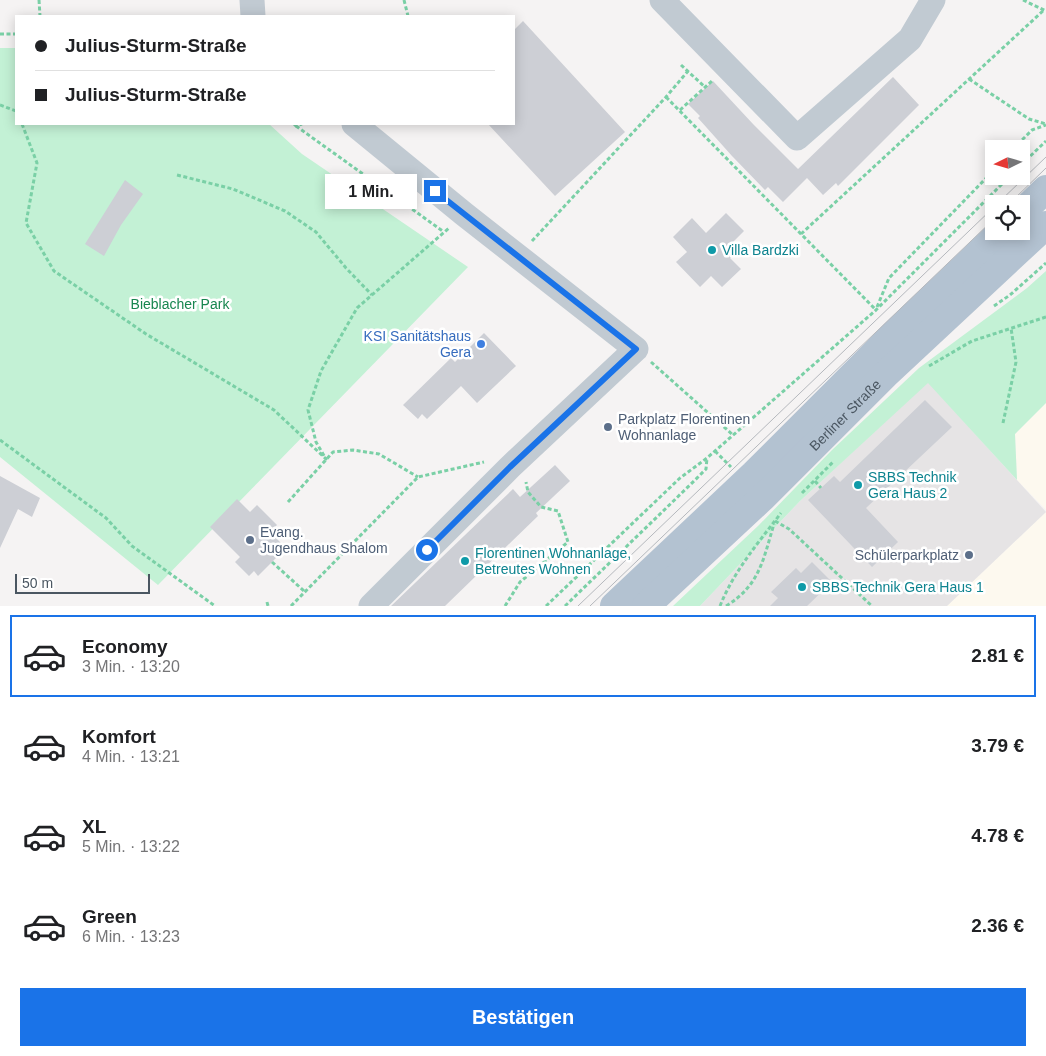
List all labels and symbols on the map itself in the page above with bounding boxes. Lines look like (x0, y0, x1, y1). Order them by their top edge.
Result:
north arrow (985, 140, 1030, 185)
callout: 1 Min. (325, 174, 418, 208)
route end (424, 180, 446, 202)
place label: Villa Bardzki (722, 242, 799, 258)
marker: Villa Bardzki (706, 244, 718, 256)
park label: Bieblacher Park (131, 296, 230, 312)
place label: KSI Sanitätshaus Gera (364, 328, 471, 360)
marker: KSI Sanitätshaus Gera (475, 338, 487, 350)
street label: Berliner Straße (806, 376, 884, 454)
place label: Parkplatz Florentinen Wohnanlage (618, 411, 750, 443)
marker: Parkplatz Florentinen Wohnanlage (602, 421, 614, 433)
place label: SBBS Technik Gera Haus 2 (868, 469, 957, 501)
marker: SBBS Technik Gera Haus 2 (852, 479, 864, 491)
place label: Evang. Jugendhaus Shalom (260, 524, 388, 556)
marker: Evang. Jugendhaus Shalom (244, 534, 256, 546)
route start (416, 539, 438, 561)
place label: Florentinen Wohnanlage, Betreutes Wohnen (475, 545, 631, 577)
place label: Schülerparkplatz (855, 547, 959, 563)
marker: Schülerparkplatz (963, 549, 975, 561)
marker: Florentinen Wohnanlage, Betreutes Wohnen (459, 555, 471, 567)
scale bar (15, 571, 150, 594)
place label: SBBS Technik Gera Haus 1 (812, 579, 984, 595)
marker: SBBS Technik Gera Haus 1 (796, 581, 808, 593)

